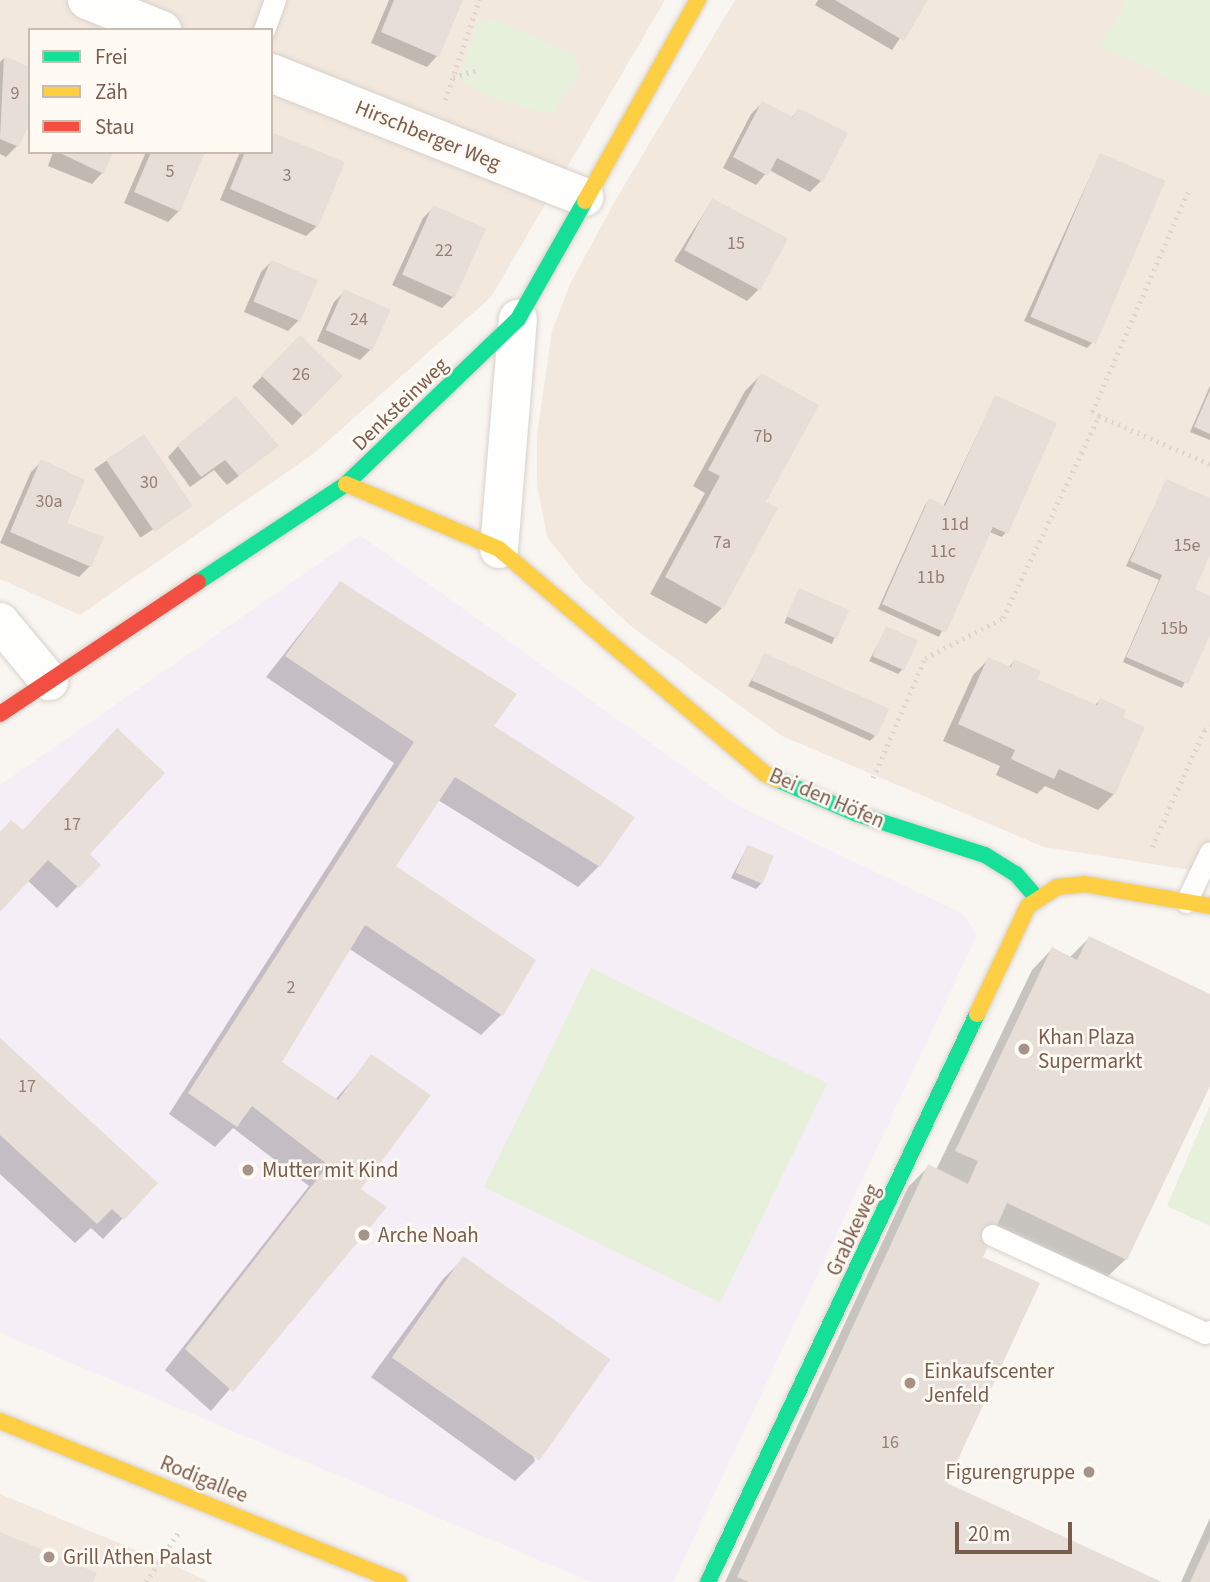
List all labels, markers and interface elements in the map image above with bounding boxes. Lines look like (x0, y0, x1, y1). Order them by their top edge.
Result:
legend (28, 28, 273, 154)
text: Frei (95, 42, 128, 72)
text: Zäh (95, 77, 128, 107)
house number: 9 (11, 83, 19, 105)
street label: Hirschberger Weg (352, 94, 504, 176)
text: Stau (95, 112, 134, 142)
house number: 5 (166, 161, 174, 183)
house number: 3 (283, 165, 291, 187)
house number: 15 (727, 233, 745, 255)
house number: 22 (435, 240, 453, 262)
house number: 24 (350, 309, 368, 331)
street label: Denksteinweg (347, 352, 453, 456)
house number: 26 (292, 364, 310, 386)
house number: 7b (754, 426, 772, 448)
house number: 30 (140, 472, 158, 494)
house number: 30a (36, 491, 62, 513)
house number: 11d (941, 514, 969, 536)
house number: 7a (713, 532, 731, 554)
house number: 15e (1174, 535, 1200, 557)
house number: 11c (930, 541, 956, 563)
house number: 11b (917, 567, 945, 589)
house number: 15b (1160, 618, 1188, 640)
street label: Bei den Höfen (766, 762, 888, 834)
house number: 17 (63, 814, 81, 836)
house number: 2 (287, 977, 295, 999)
place label: Khan Plaza Supermarkt (1038, 1024, 1142, 1074)
marker: Khan Plaza Supermarkt (1016, 1041, 1032, 1057)
house number: 17 (18, 1076, 36, 1098)
place label: Mutter mit Kind (262, 1157, 398, 1183)
marker: Mutter mit Kind (240, 1162, 256, 1178)
street label: Grabkeweg (821, 1180, 885, 1280)
place label: Arche Noah (378, 1222, 479, 1248)
marker: Arche Noah (356, 1227, 372, 1243)
place label: Einkaufscenter Jenfeld (924, 1358, 1054, 1408)
marker: Einkaufscenter Jenfeld (902, 1375, 918, 1391)
house number: 16 (881, 1432, 899, 1454)
street label: Rodigallee (156, 1450, 252, 1508)
place label: Figurengruppe (945, 1459, 1075, 1485)
marker: Figurengruppe (1081, 1464, 1097, 1480)
scale bar (958, 1508, 1075, 1552)
text: 20 m (968, 1519, 1010, 1549)
place label: Grill Athen Palast (63, 1544, 212, 1570)
marker: Grill Athen Palast (41, 1549, 57, 1565)

